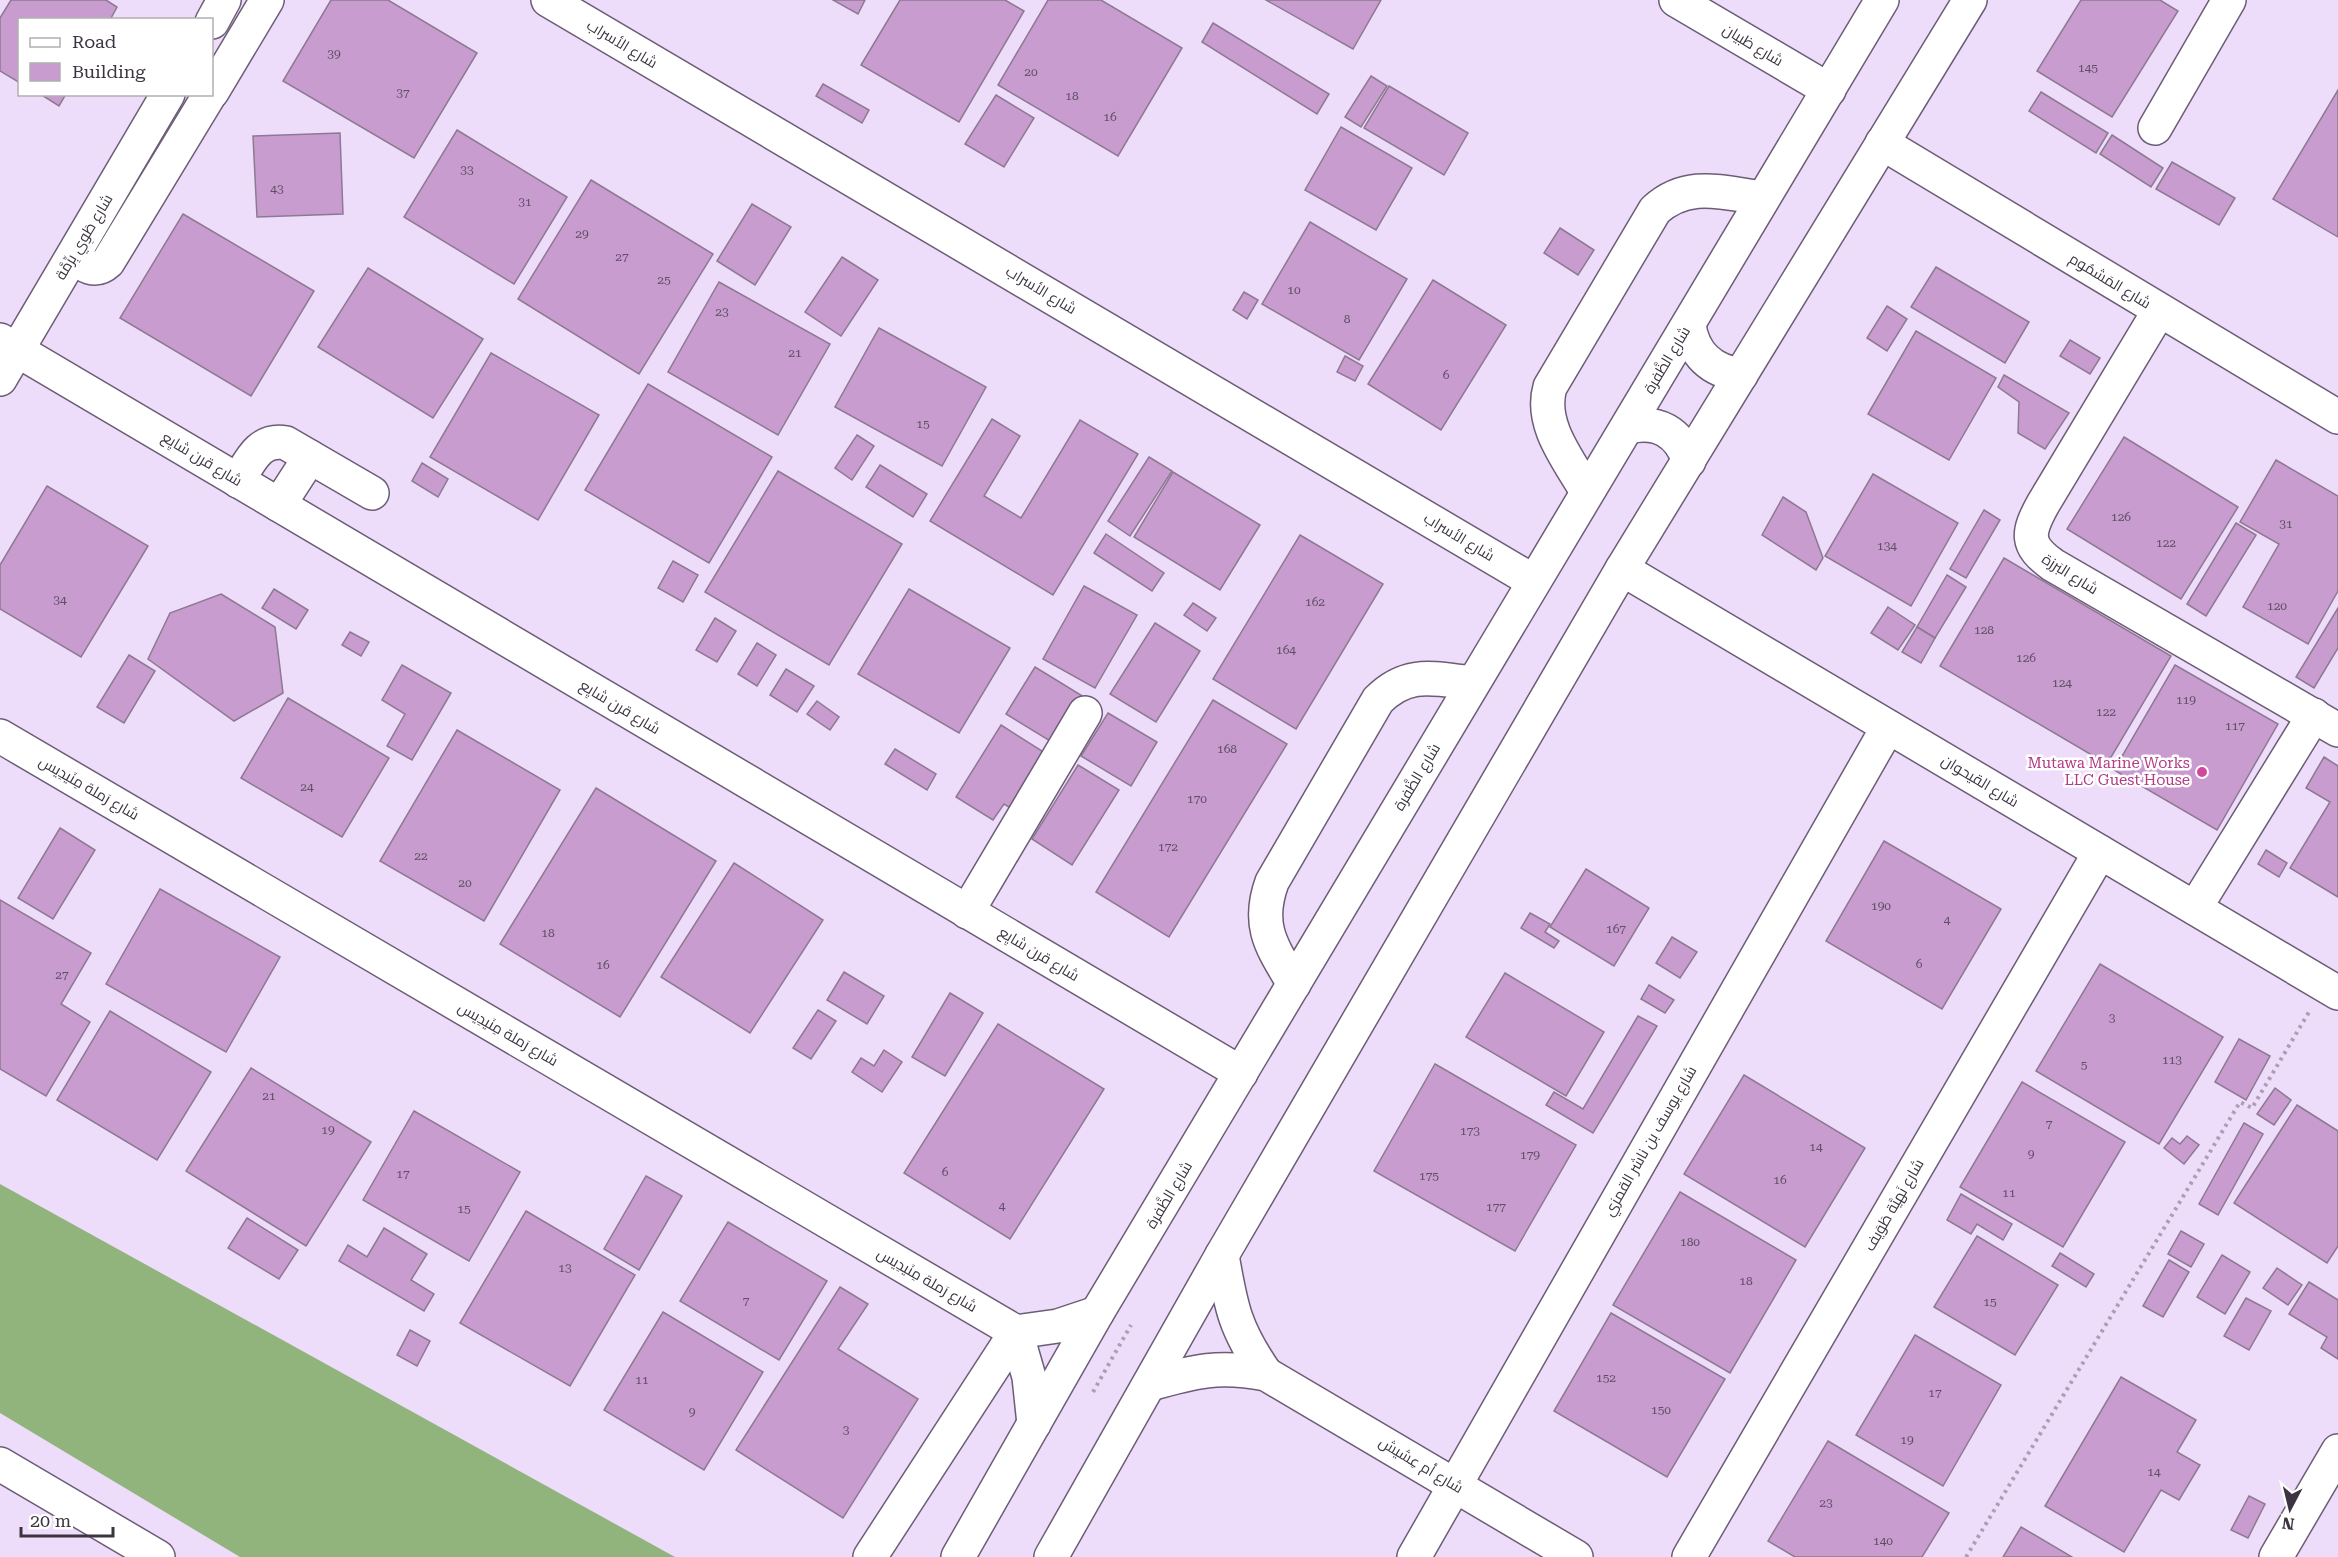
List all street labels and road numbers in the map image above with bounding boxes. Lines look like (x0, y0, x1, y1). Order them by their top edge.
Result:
street label: شارع الأسراب (582, 16, 661, 74)
street label: شارع ظبيان (1719, 20, 1786, 72)
street label: شارع طَوِي بِرِّمَّة (51, 191, 119, 285)
street label: شارع المَشمُوم (2065, 250, 2154, 314)
street label: شارع الأسراب (1001, 262, 1080, 320)
street label: شارع الظَّفرة (1639, 323, 1696, 398)
street label: شارع قرن شايِع (158, 428, 245, 492)
street label: شارع الأسراب (1419, 509, 1498, 567)
street label: شارع البَرزة (2038, 550, 2101, 600)
street label: شارع قرن شايِع (576, 676, 663, 740)
street label: شارع الظَّفرة (1389, 740, 1446, 815)
street label: شارع القيحوان (1937, 751, 2022, 813)
street label: شارع رَملة مِنَيدِيس (35, 752, 142, 826)
street label: شارع قرن شايِع (995, 923, 1082, 987)
street label: شارع رَملة مِنَيدِيس (454, 998, 561, 1072)
street label: شارع يوسف بن ناشر القمزي (1600, 1063, 1703, 1221)
street label: شارع نَهيَّة طَوَيف (1860, 1156, 1929, 1255)
street label: شارع الظَّفرة (1141, 1158, 1198, 1233)
street label: شارع رَملة مِنَيدِيس (873, 1244, 980, 1318)
street label: شارع أم عِشيش (1375, 1432, 1467, 1499)

